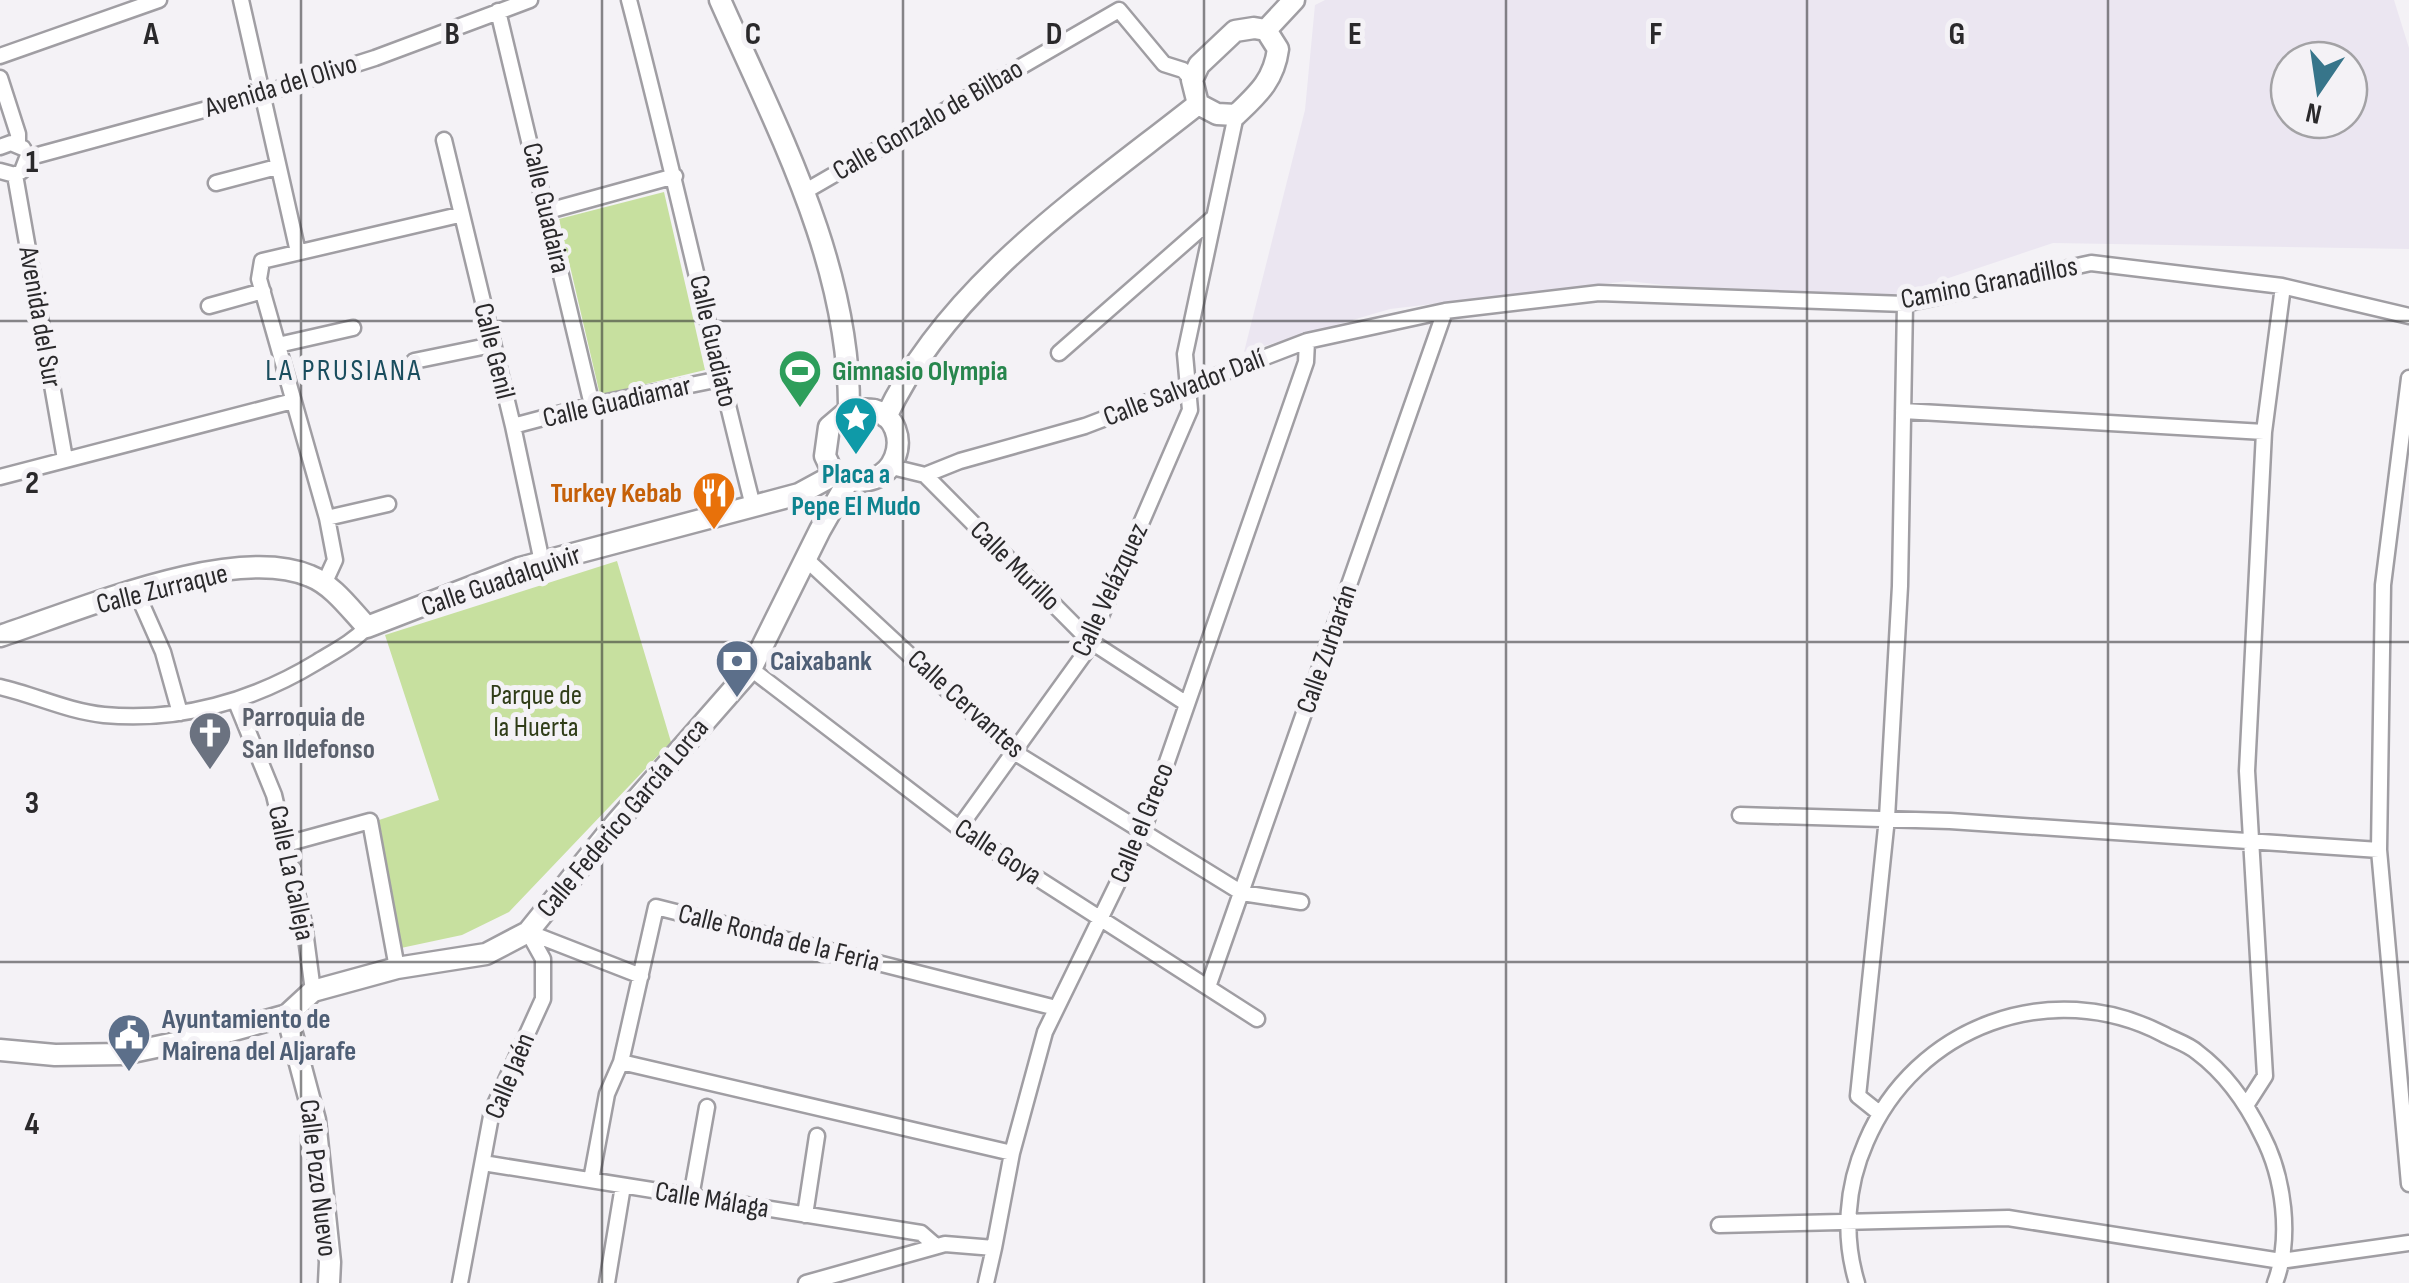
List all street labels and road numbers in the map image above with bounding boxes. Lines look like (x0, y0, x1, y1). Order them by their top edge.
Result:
street label: Avenida del Olivo (200, 47, 361, 125)
street label: Calle Gonzalo de Bilbao (827, 52, 1029, 188)
street label: Calle Guadaira (515, 140, 577, 276)
street label: Avenida del Sur (11, 243, 69, 390)
street label: Camino Granadillos (1898, 250, 2080, 316)
street label: Calle Guadiato (682, 272, 744, 410)
street label: Calle Genil (466, 300, 522, 402)
street label: Calle Salvador Dalí (1099, 342, 1270, 434)
street label: Calle Guadiamar (540, 369, 694, 435)
street label: Calle Murillo (963, 514, 1067, 618)
street label: Calle Velázquez (1065, 518, 1155, 662)
street label: Calle Guadalquivir (417, 538, 585, 624)
street label: Calle Zurraque (93, 557, 231, 621)
street label: Calle Zurbarán (1290, 580, 1364, 718)
street label: Calle Cervantes (901, 643, 1031, 765)
street label: Calle Federico García Lorca (530, 712, 716, 924)
street label: Calle el Greco (1103, 758, 1181, 888)
street label: Calle La Calleja (261, 803, 321, 943)
street label: Calle Goya (949, 812, 1047, 892)
street label: Calle Ronda de la Feria (675, 897, 883, 979)
street label: Calle Jaén (478, 1028, 542, 1124)
street label: Calle Pozo Nuevo (292, 1097, 344, 1259)
street label: Calle Málaga (653, 1175, 771, 1225)

